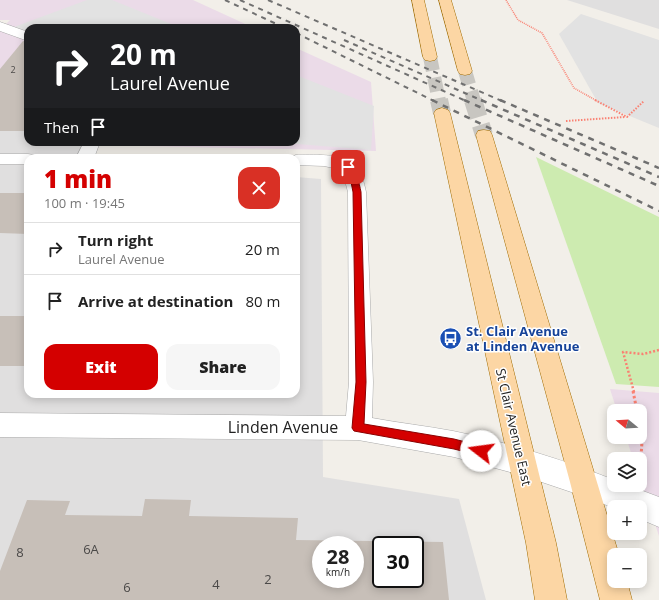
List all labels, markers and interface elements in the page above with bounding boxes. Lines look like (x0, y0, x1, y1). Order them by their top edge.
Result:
text: 20 m (110, 35, 177, 73)
icon: right (44, 40, 96, 92)
house number: 2 (10, 63, 16, 76)
text: Laurel Avenue (110, 71, 230, 95)
icon: arrive (87, 116, 109, 138)
text: Then (44, 117, 79, 137)
pin (331, 150, 365, 184)
icon: arrive (337, 156, 359, 178)
text: 1 min (44, 162, 112, 195)
button: close (238, 167, 280, 209)
text: 100 m · 19:45 (44, 194, 125, 212)
text: Turn right (78, 230, 153, 250)
icon: right (44, 238, 66, 260)
text: 20 m (245, 239, 280, 259)
text: Laurel Avenue (78, 250, 165, 268)
icon: arrive (44, 290, 66, 312)
text: Arrive at destination (78, 291, 233, 311)
text: 80 m (245, 291, 280, 311)
place label: St. Clair Avenue at Linden Avenue (466, 322, 580, 355)
bus stop icon: St. Clair Avenue at Linden Avenue (438, 325, 464, 351)
button: Exit (44, 344, 158, 390)
button: Share (166, 344, 280, 390)
street label: St Clair Avenue East (492, 367, 536, 488)
north arrow (607, 404, 647, 444)
map controls (607, 404, 647, 588)
street label: Linden Avenue (228, 416, 338, 438)
position arrow (460, 430, 502, 472)
button: layers (607, 452, 647, 492)
button: + (607, 500, 647, 540)
speed limit sign: 30 (372, 536, 424, 588)
house number: 6A (83, 540, 100, 558)
house number: 8 (16, 543, 24, 561)
text: 28 (327, 543, 349, 570)
button: − (607, 548, 647, 588)
text: km/h (326, 565, 350, 579)
house number: 2 (264, 570, 272, 588)
house number: 4 (212, 575, 220, 593)
house number: 6 (123, 578, 131, 596)

